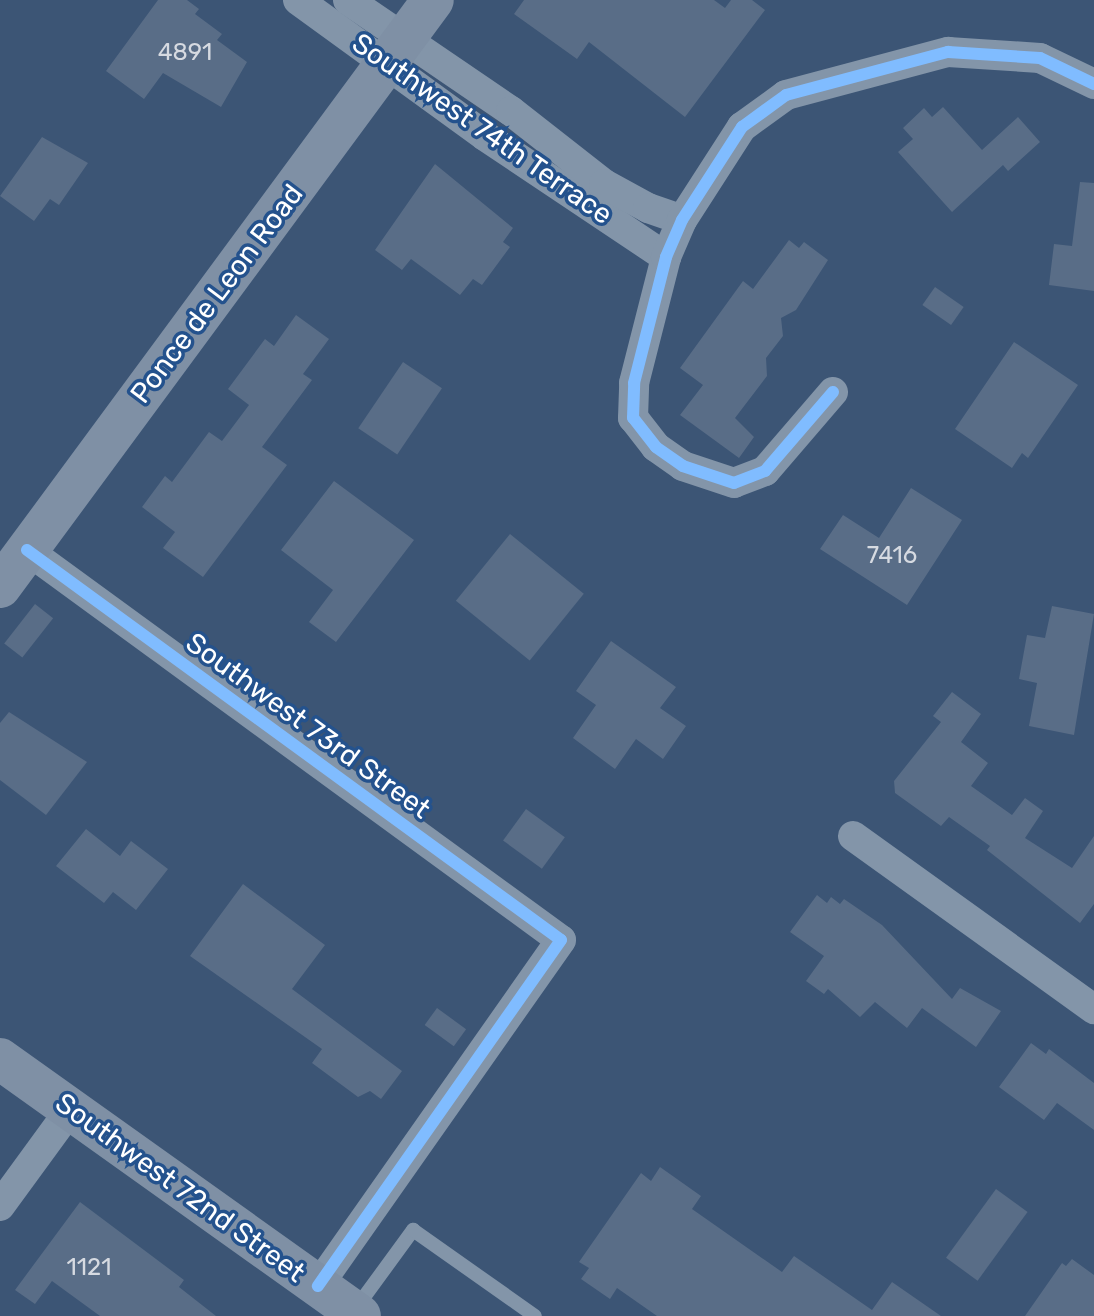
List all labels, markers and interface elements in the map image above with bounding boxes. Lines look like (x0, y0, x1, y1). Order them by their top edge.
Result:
street label: Southwest 74th Terrace (345, 26, 619, 232)
house number: 4891 (158, 39, 212, 67)
street label: Ponce de Leon Road (124, 178, 310, 410)
house number: 7416 (867, 542, 917, 570)
street label: Southwest 73rd Street (179, 626, 437, 826)
street label: Southwest 72nd Street (49, 1086, 311, 1290)
house number: 1121 (67, 1254, 111, 1282)

